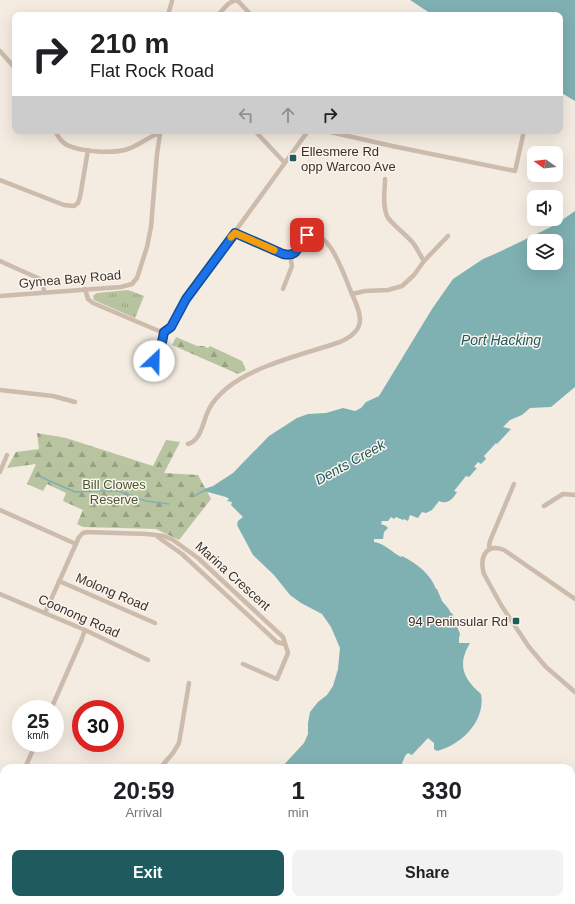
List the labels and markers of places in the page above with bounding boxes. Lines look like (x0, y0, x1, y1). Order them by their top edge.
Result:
place label: Ellesmere Rd opp Warcoo Ave (301, 144, 396, 174)
marker: Ellesmere Rd opp Warcoo Ave (288, 153, 298, 163)
pin (290, 218, 324, 252)
place label: 94 Peninsular Rd (408, 614, 508, 629)
marker: 94 Peninsular Rd (511, 616, 521, 626)

